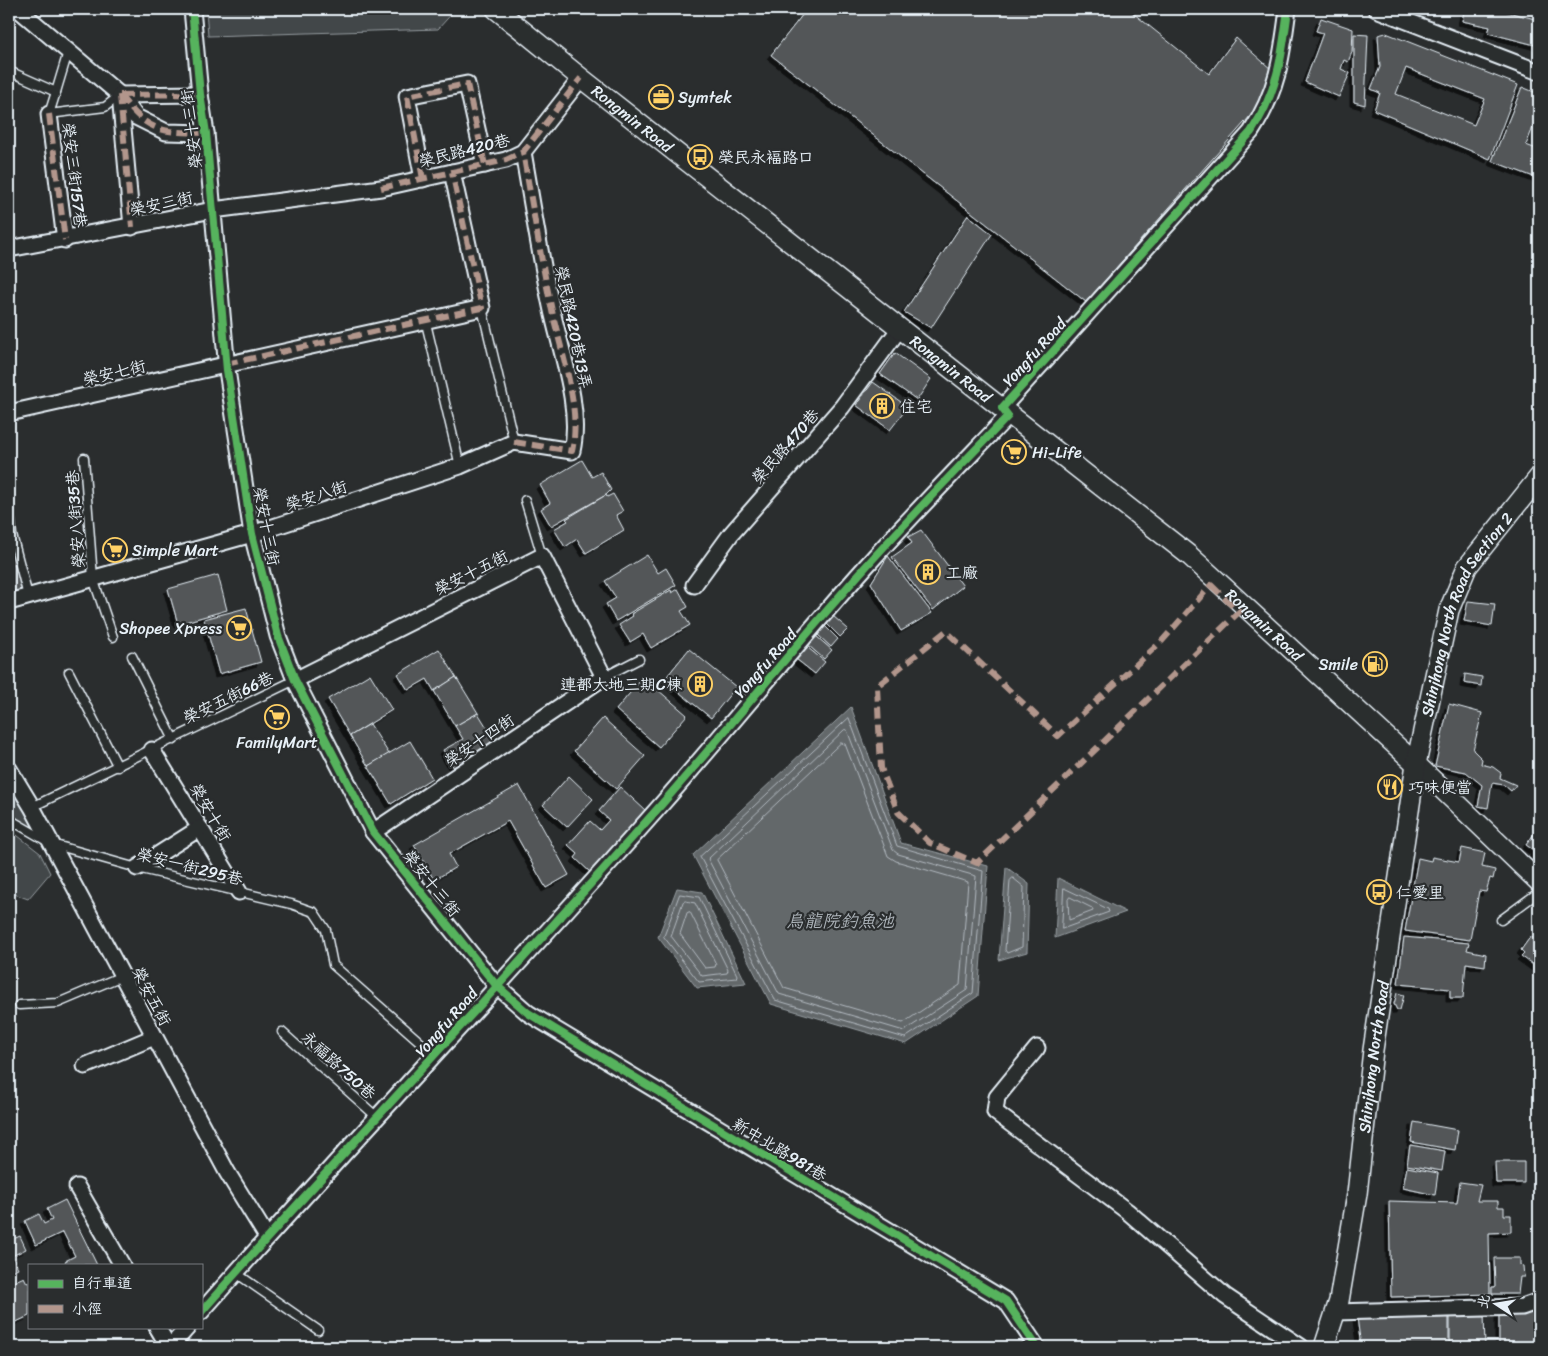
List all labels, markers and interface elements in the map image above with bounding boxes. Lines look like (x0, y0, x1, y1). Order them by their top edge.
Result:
street label: Rongmin Road (585, 77, 681, 162)
place label: Symtek (678, 83, 732, 112)
office icon: Symtek (648, 84, 674, 110)
street label: 榮安十三街 (172, 87, 211, 170)
street label: 榮安三街157巷 (54, 121, 95, 229)
street label: 榮民路420巷 (415, 125, 513, 176)
place label: 榮民永褔路口 (718, 143, 814, 172)
bus stop icon: 榮民永褔路口 (687, 144, 713, 170)
street label: 榮安三街 (127, 183, 195, 224)
street label: 榮民路420巷13弄 (546, 263, 601, 391)
street label: Yongfu Road (995, 310, 1075, 394)
street label: Rongmin Road (903, 327, 1000, 412)
street label: 榮安七街 (80, 351, 149, 394)
place label: 住宅 (900, 392, 932, 421)
building icon: 住宅 (869, 393, 895, 419)
street label: 榮民路470巷 (744, 402, 827, 491)
place label: Hi-Life (1032, 438, 1082, 467)
supermarket icon: Hi-Life (1001, 439, 1027, 465)
street label: 榮安八街35巷 (58, 469, 93, 569)
street label: 榮安八街 (281, 472, 351, 519)
street label: 榮安十三街 (245, 484, 288, 568)
street label: Shinjhong North Road Section 2 (1413, 506, 1521, 719)
place label: Simple Mart (132, 536, 219, 565)
supermarket icon: Simple Mart (102, 537, 128, 563)
street label: 榮安十五街 (429, 541, 513, 604)
place label: 工廠 (946, 558, 978, 587)
building icon: 工廠 (915, 559, 941, 585)
street label: Rongmin Road (1218, 581, 1311, 670)
place label: Shopee Xpress (119, 614, 222, 643)
supermarket icon: Shopee Xpress (226, 615, 252, 641)
street label: Yongfu Road (726, 620, 805, 705)
place label: Smile (1318, 650, 1358, 679)
fuel station icon: Smile (1362, 651, 1388, 677)
street label: 榮安五街66巷 (178, 663, 279, 732)
place label: 連都大地三期C棟 (560, 670, 683, 699)
building icon: 連都大地三期C棟 (687, 671, 713, 697)
supermarket icon: FamilyMart (264, 704, 290, 730)
street label: 榮安十四街 (438, 706, 521, 775)
place label: FamilyMart (236, 728, 318, 757)
place label: 巧味便當 (1408, 773, 1472, 802)
restaurant icon: 巧味便當 (1377, 774, 1403, 800)
street label: 榮安十街 (182, 777, 239, 847)
street label: 榮安一街295巷 (134, 839, 246, 894)
street label: 榮安十三街 (395, 843, 468, 924)
place label: 仁愛里 (1396, 878, 1444, 907)
bus stop icon: 仁愛里 (1366, 879, 1392, 905)
water label: 烏龍院釣魚池 (786, 905, 895, 937)
street label: 榮安五街 (124, 961, 179, 1031)
street label: Shinjhong North Road (1350, 977, 1398, 1134)
street label: Yongfu Road (407, 979, 486, 1064)
street label: 永福路750巷 (294, 1023, 383, 1107)
street label: 新中北路981巷 (727, 1110, 833, 1189)
legend (28, 1264, 202, 1328)
text: 自行車道 (72, 1270, 132, 1296)
north arrow (1470, 1278, 1520, 1328)
text: 北 (1470, 1292, 1497, 1311)
text: 小徑 (72, 1296, 102, 1322)

